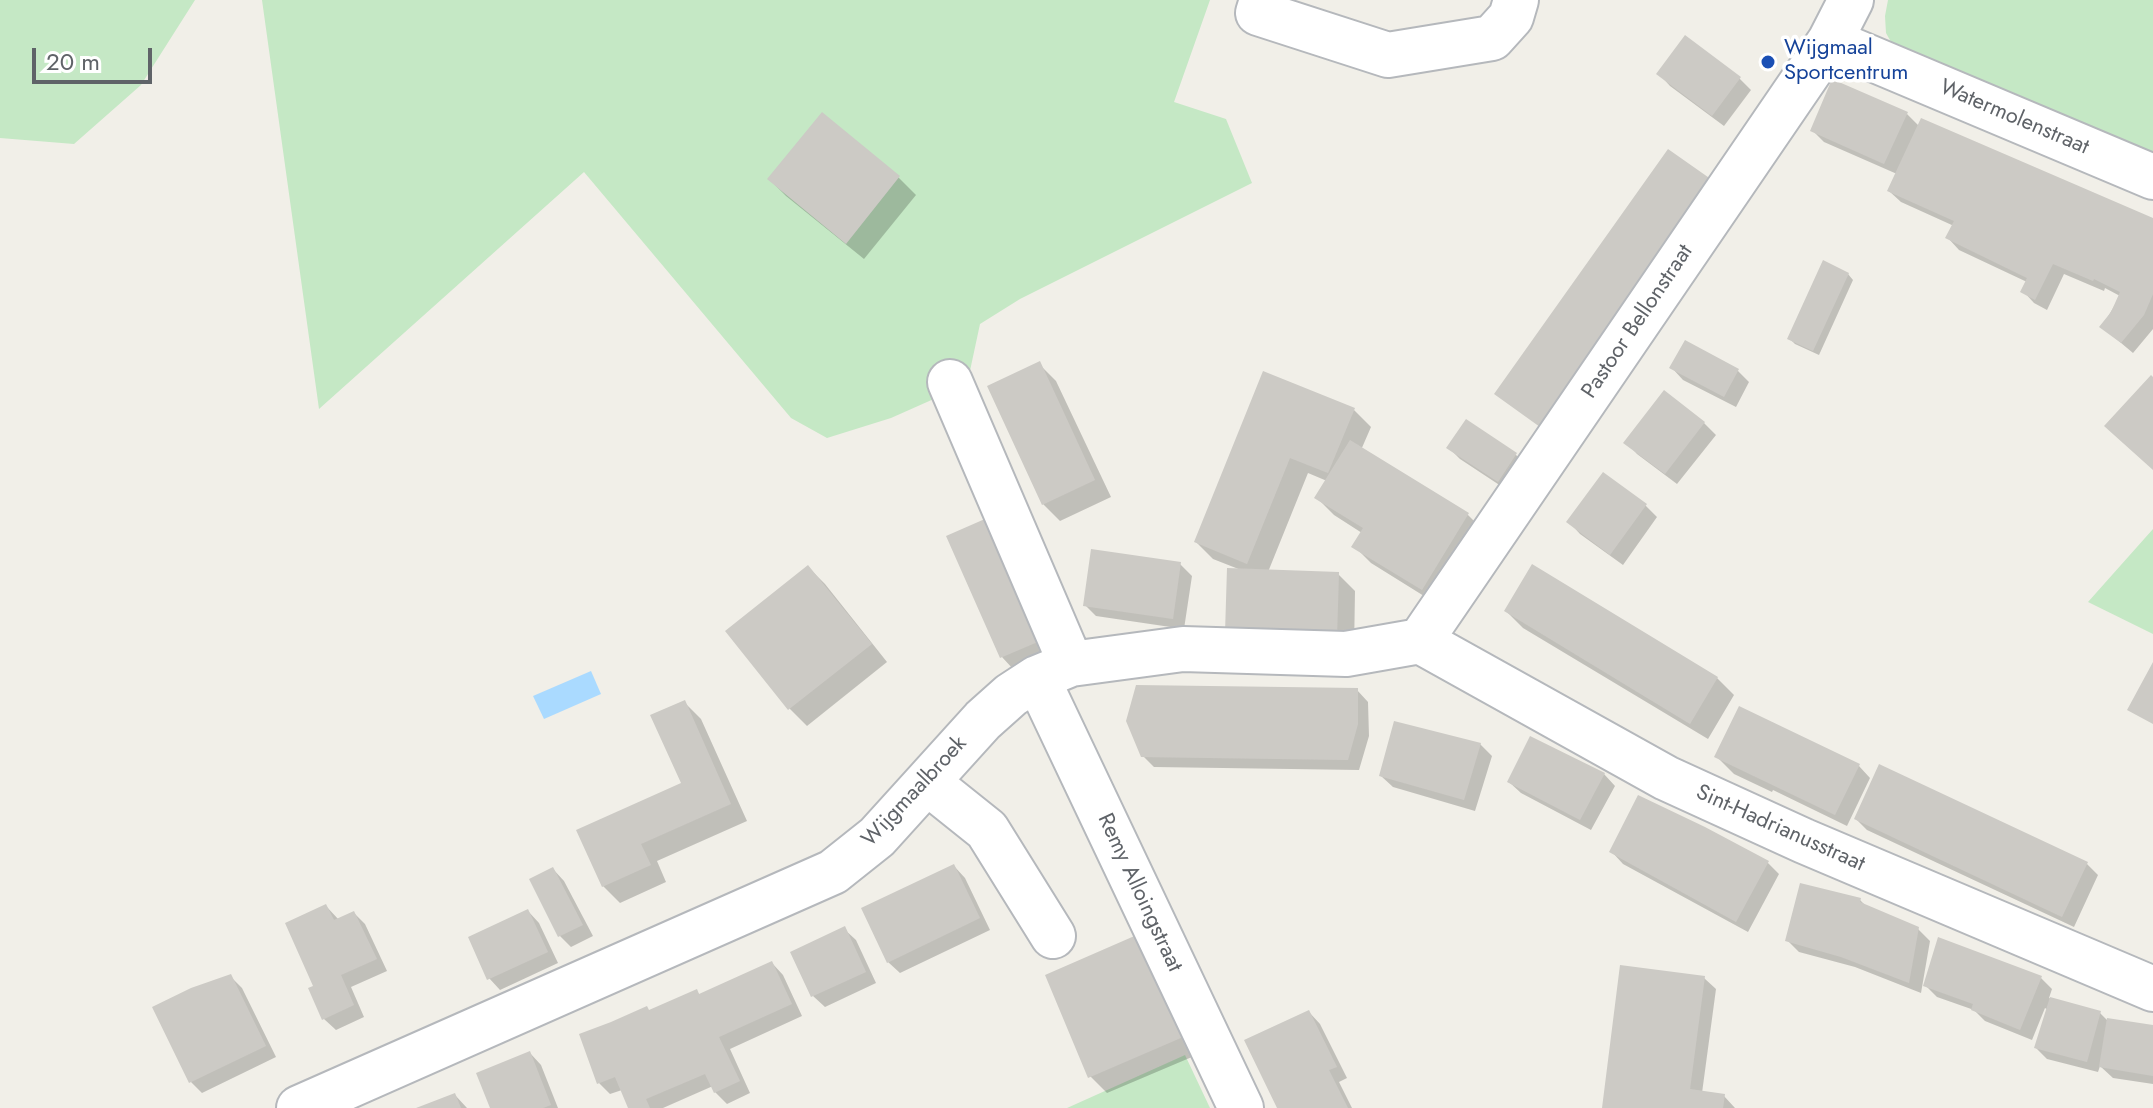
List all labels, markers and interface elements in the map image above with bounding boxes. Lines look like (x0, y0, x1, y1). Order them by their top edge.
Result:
scale bar (36, 32, 156, 82)
place label: Wijgmaal Sportcentrum (1784, 36, 1908, 88)
text: 20 m (46, 44, 100, 79)
marker: Wijgmaal Sportcentrum (1759, 53, 1777, 71)
street label: Watermolenstraat (1935, 75, 2093, 161)
street label: Pastoor Bellonstraat (1577, 240, 1699, 404)
street label: Wijgmaalbroek (857, 731, 973, 853)
street label: Sint-Hadrianusstraat (1691, 780, 1869, 878)
street label: Remy Alloingstraat (1091, 810, 1187, 976)

